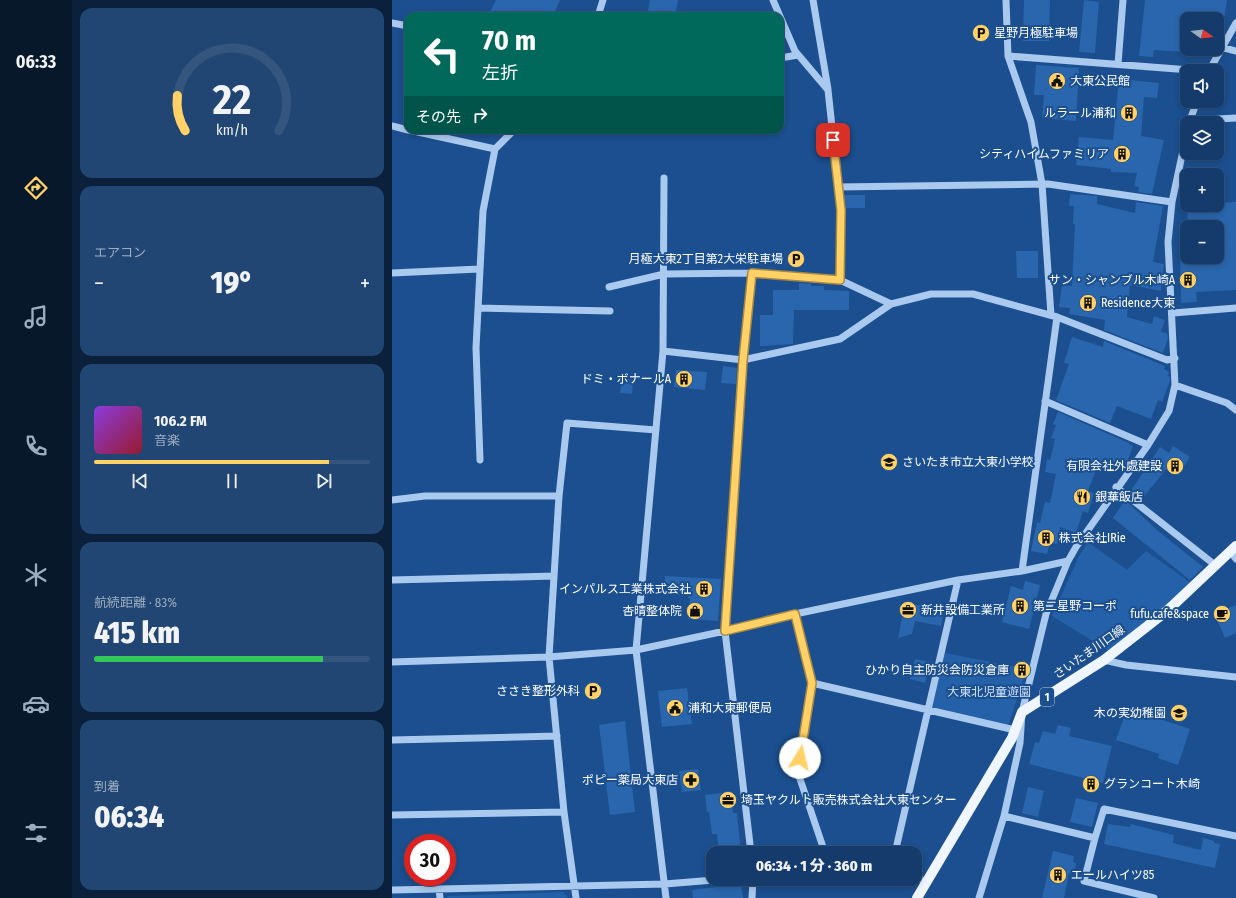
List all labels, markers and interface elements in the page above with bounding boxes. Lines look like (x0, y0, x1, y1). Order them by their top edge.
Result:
north arrow (1180, 12, 1224, 56)
map controls (1180, 12, 1224, 264)
parking icon: 星野月極駐車場 (971, 23, 991, 43)
text: 70 m (482, 24, 536, 57)
place label: 星野月極駐車場 (994, 26, 1078, 40)
icon: left (416, 28, 468, 80)
text: 06:33 (16, 51, 56, 73)
text: 左折 (482, 62, 518, 84)
button: sound (1180, 64, 1224, 108)
public building icon: 大東公民館 (1047, 71, 1067, 91)
place label: 大東公民館 (1070, 74, 1130, 88)
text: 22 (212, 75, 251, 125)
building icon: ルラール浦和 (1119, 103, 1139, 123)
icon: right (469, 104, 491, 126)
place label: ルラール浦和 (1044, 106, 1116, 120)
text: その先 (416, 108, 461, 126)
button: layers (1180, 116, 1224, 160)
text: km/h (216, 122, 248, 139)
pin (816, 123, 850, 157)
icon: arrive (822, 129, 844, 151)
building icon: シティハイムファミリア (1112, 144, 1132, 164)
place label: シティハイムファミリア (979, 147, 1109, 161)
button: + (1180, 168, 1224, 212)
icon: directions (22, 174, 50, 202)
button: − (1180, 220, 1224, 264)
text: エアコン (94, 245, 146, 260)
parking icon: 月極大東2丁目第2大栄駐車場 (786, 249, 806, 269)
place label: 月極大東2丁目第2大栄駐車場 (628, 252, 783, 266)
text: 19° (211, 265, 253, 301)
text: − (94, 270, 104, 297)
text: + (360, 270, 370, 297)
building icon: サン・シャンブル木崎A (1178, 270, 1198, 290)
place label: サン・シャンブル木崎A (1049, 273, 1176, 287)
building icon: Residence大東 (1078, 293, 1098, 313)
place label: Residence大東 (1101, 296, 1175, 310)
icon: music (22, 303, 50, 331)
building icon: ドミ・ボナールA (674, 369, 694, 389)
place label: ドミ・ボナールA (581, 372, 672, 386)
text: 106.2 FM (154, 412, 207, 430)
icon: phone (22, 432, 50, 460)
text: 音楽 (154, 433, 180, 448)
school or university icon: さいたま市立大東小学校 (879, 452, 899, 472)
place label: さいたま市立大東小学校 (902, 455, 1034, 469)
building icon: 有限会社外處建設 (1165, 456, 1185, 476)
place label: 有限会社外處建設 (1066, 459, 1162, 473)
icon: previous (129, 470, 151, 492)
icon: pause (221, 470, 243, 492)
icon: next (313, 470, 335, 492)
restaurant icon: 銀華飯店 (1072, 487, 1092, 507)
place label: 銀華飯店 (1095, 490, 1143, 504)
building icon: 株式会社IRie (1036, 528, 1056, 548)
place label: 株式会社IRie (1059, 531, 1126, 545)
icon: climate (22, 561, 50, 589)
building icon: インパルス工業株式会社 (694, 579, 714, 599)
place label: インパルス工業株式会社 (559, 582, 691, 596)
text: 航続距離 · 83% (94, 595, 177, 610)
building icon: 第二星野コーポ (1010, 596, 1030, 616)
place label: 第二星野コーポ (1033, 599, 1117, 613)
office icon: 新井設備工業所 (898, 600, 918, 620)
shop icon: 杏晴整体院 (685, 601, 705, 621)
place label: 新井設備工業所 (921, 603, 1005, 617)
place label: 杏晴整体院 (622, 604, 682, 618)
cafe icon: fufu.cafe&space (1212, 604, 1232, 624)
place label: fufu.cafe&space (1130, 607, 1209, 621)
text: 415 km (94, 615, 180, 651)
street label: さいたま川口線 (1051, 622, 1127, 682)
building icon: ひかり自主防災会防災倉庫 (1012, 660, 1032, 680)
place label: ひかり自主防災会防災倉庫 (865, 663, 1009, 677)
parking icon: ささき整形外科 (583, 681, 603, 701)
place label: ささき整形外科 (496, 684, 580, 698)
park label: 大東北児童遊園 (947, 685, 1031, 699)
road number: 1 (1040, 688, 1054, 706)
icon: car (22, 690, 50, 718)
public building icon: 浦和大東郵便局 (665, 698, 685, 718)
place label: 浦和大東郵便局 (688, 701, 772, 715)
school or university icon: 木の実幼稚園 (1169, 703, 1189, 723)
place label: 木の実幼稚園 (1094, 706, 1166, 720)
position arrow (779, 737, 821, 779)
pharmacy icon: ポピー薬局大東店 (681, 770, 701, 790)
place label: ポピー薬局大東店 (582, 773, 678, 787)
building icon: グランコート木崎 (1081, 774, 1101, 794)
place label: グランコート木崎 (1104, 777, 1200, 791)
text: 到着 (94, 779, 120, 794)
office icon: 埼玉ヤクルト販売株式会社大東センター (718, 790, 738, 810)
place label: 埼玉ヤクルト販売株式会社大東センター (741, 793, 957, 807)
text: 06:34 (94, 799, 164, 835)
icon: filters (22, 819, 50, 847)
speed limit sign: 30 (404, 834, 456, 886)
text: 06:34 · 1 分 · 360 m (756, 857, 872, 875)
building icon: エールハイツ85 (1048, 865, 1068, 885)
place label: エールハイツ85 (1071, 868, 1155, 882)

